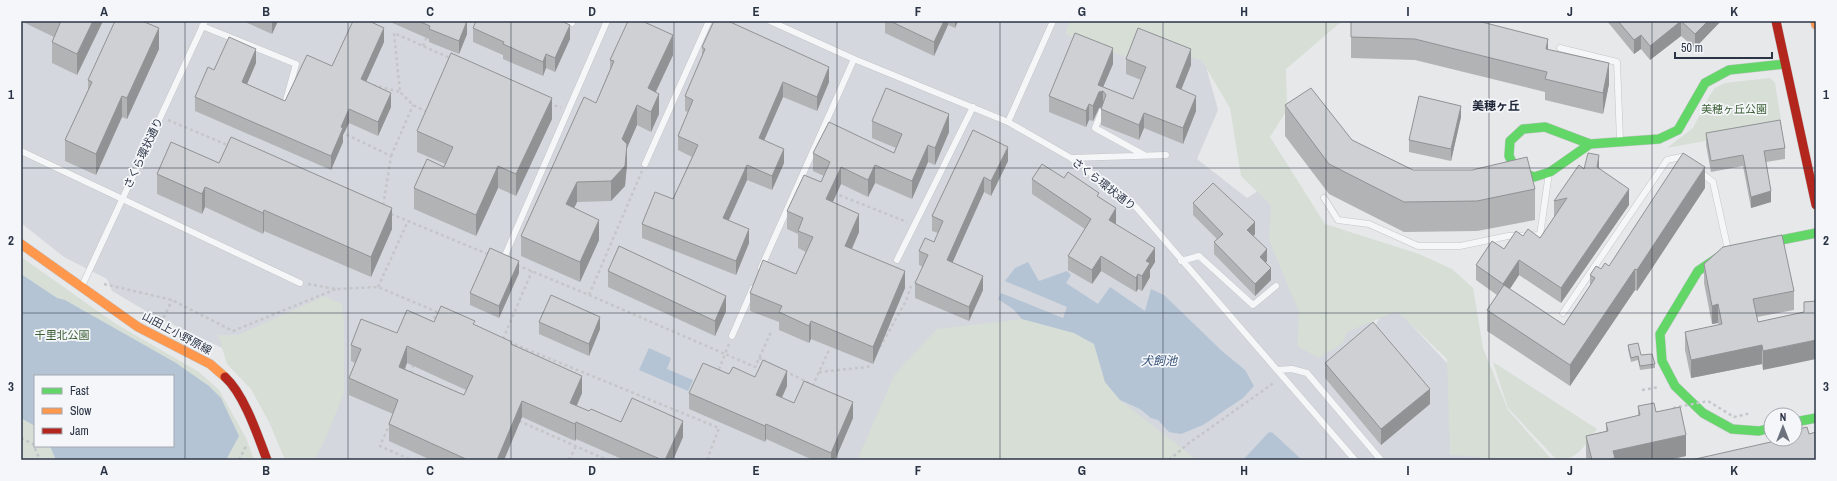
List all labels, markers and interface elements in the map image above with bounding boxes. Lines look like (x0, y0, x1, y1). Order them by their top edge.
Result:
text: A (100, 3, 108, 20)
text: B (262, 3, 270, 20)
text: C (426, 3, 434, 20)
text: D (588, 3, 596, 20)
text: E (752, 3, 760, 20)
text: F (915, 3, 922, 20)
text: G (1078, 3, 1086, 20)
text: H (1240, 3, 1248, 20)
text: I (1407, 3, 1410, 20)
text: J (1567, 3, 1573, 20)
text: K (1730, 3, 1738, 20)
scale bar (1675, 34, 1772, 60)
text: 50 m (1681, 40, 1703, 56)
text: 1 (8, 86, 14, 103)
text: 1 (1823, 86, 1829, 103)
district label: 美穂ヶ丘 (1472, 98, 1520, 114)
park label: 美穂ヶ丘公園 (1701, 102, 1767, 116)
street label: さくら環状通り (120, 115, 166, 191)
street label: さくら環状通り (1069, 155, 1139, 213)
text: 2 (8, 232, 14, 249)
text: 2 (1823, 232, 1829, 249)
street label: 山田上小野原線 (140, 309, 214, 357)
park label: 千里北公園 (35, 328, 90, 342)
water label: 犬飼池 (1141, 353, 1178, 369)
legend (34, 375, 174, 447)
text: 3 (8, 378, 14, 395)
text: 3 (1823, 378, 1829, 395)
text: Fast (70, 383, 89, 399)
text: Slow (70, 403, 92, 419)
north arrow (1763, 407, 1803, 447)
text: N (1780, 410, 1786, 424)
text: Jam (70, 423, 89, 439)
text: A (100, 462, 108, 479)
text: B (262, 462, 270, 479)
text: C (426, 462, 434, 479)
text: D (588, 462, 596, 479)
text: E (752, 462, 760, 479)
text: F (915, 462, 922, 479)
text: G (1078, 462, 1086, 479)
text: H (1240, 462, 1248, 479)
text: I (1407, 462, 1410, 479)
text: J (1567, 462, 1573, 479)
text: K (1730, 462, 1738, 479)

